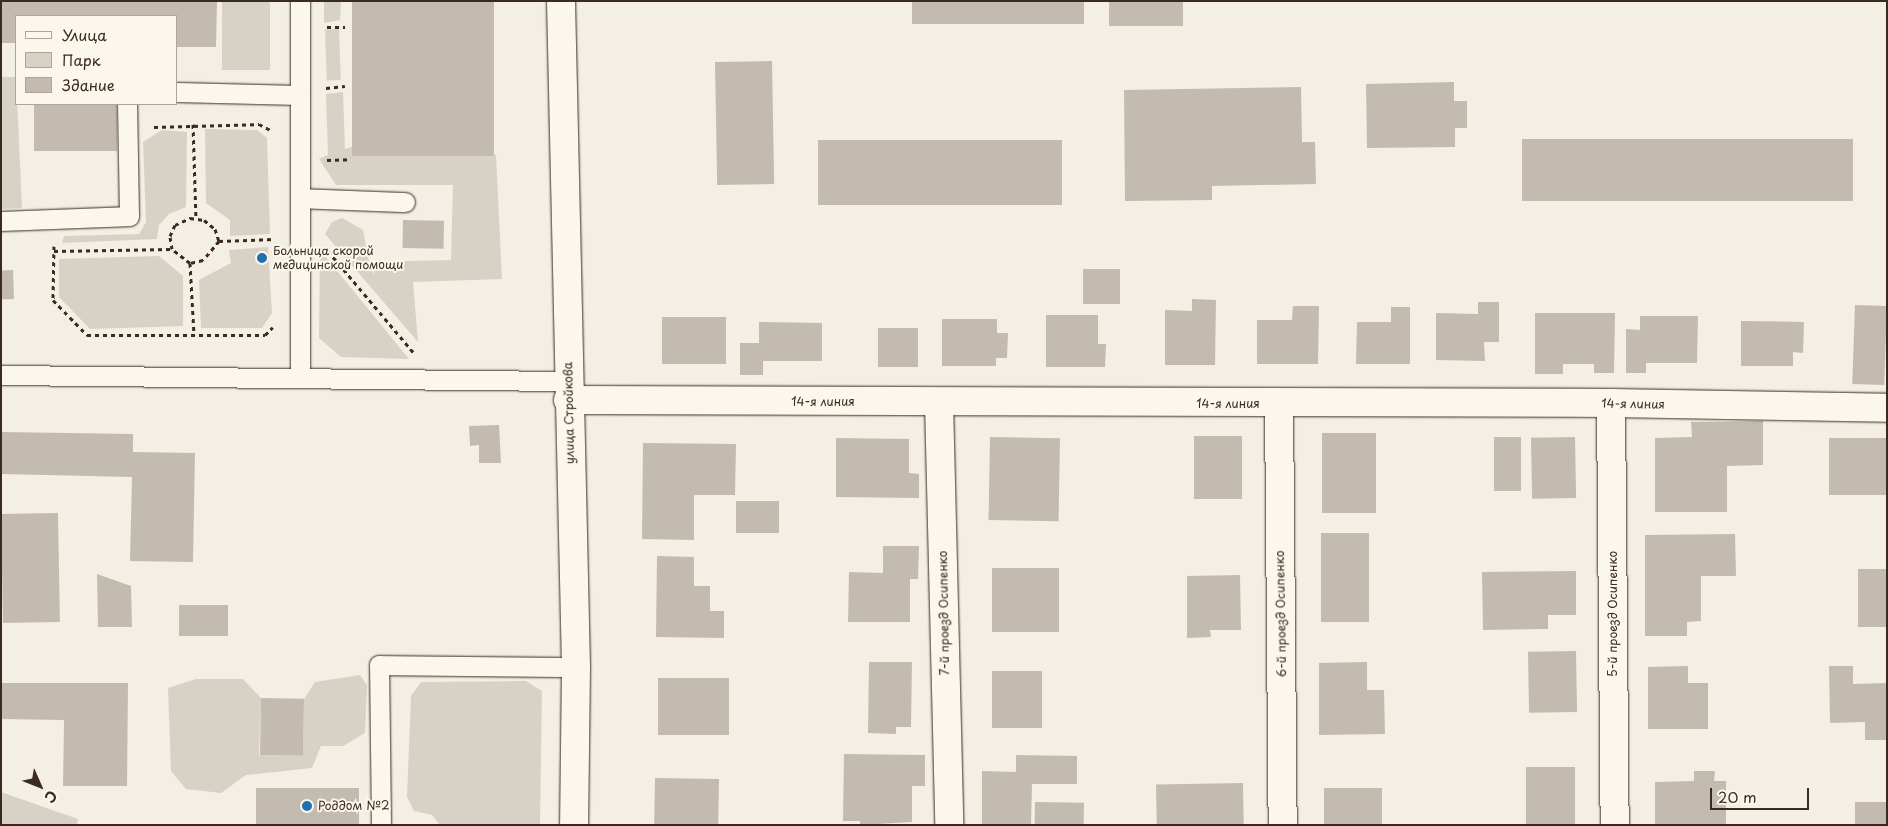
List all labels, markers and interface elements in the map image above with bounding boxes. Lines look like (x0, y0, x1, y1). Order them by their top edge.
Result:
legend (15, 15, 178, 105)
text: Улица (62, 23, 107, 46)
text: Парк (62, 48, 101, 71)
text: Здание (62, 73, 115, 96)
place label: Больница скорой медицинской помощи (273, 244, 403, 272)
marker: Больница скорой медицинской помощи (255, 251, 269, 265)
street label: улица Стройкова (561, 361, 577, 465)
street label: 14-я линия (791, 395, 855, 409)
street label: 14-я линия (1601, 396, 1665, 412)
street label: 14-я линия (1196, 397, 1260, 411)
street label: 7-й проезд Осипенко (936, 550, 952, 676)
street label: 6-й проезд Осипенко (1273, 550, 1289, 678)
street label: 5-й проезд Осипенко (1606, 551, 1620, 677)
north arrow (15, 761, 65, 811)
scale bar (1713, 778, 1812, 810)
text: 20 m (1718, 785, 1757, 808)
text: С (40, 786, 62, 808)
marker: Роддом №2 (300, 799, 314, 813)
place label: Роддом №2 (318, 799, 390, 813)

